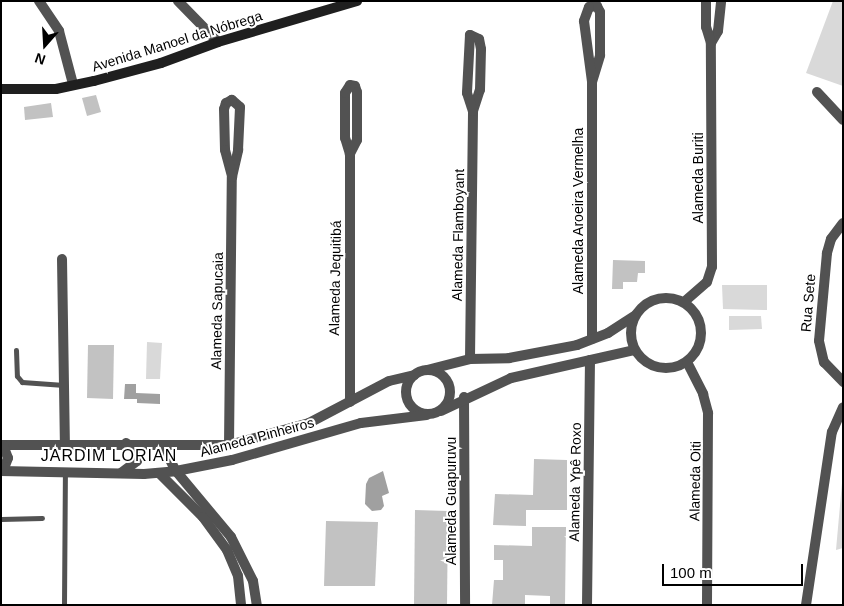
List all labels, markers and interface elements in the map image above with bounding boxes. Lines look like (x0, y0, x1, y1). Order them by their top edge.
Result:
street label: Avenida Manoel da Nóbrega (90, 7, 264, 75)
north arrow (20, 20, 70, 70)
text: N (33, 50, 48, 68)
street label: Alameda Aroeira Vermelha (570, 127, 586, 295)
street label: Alameda Buriti (690, 132, 706, 224)
street label: Alameda Flamboyant (448, 169, 468, 301)
street label: Alameda Jequitibá (326, 220, 344, 336)
street label: Alameda Sapucaia (208, 252, 226, 370)
street label: Rua Sete (797, 273, 819, 333)
street label: Alameda Pinheiros (198, 414, 316, 460)
street label: Alameda Ypê Roxo (566, 422, 584, 542)
street label: Alameda Guapuruvu (443, 437, 459, 565)
street label: Alameda Oiti (686, 441, 704, 521)
district label: JARDIM LORIAN (39, 446, 179, 466)
scale bar (664, 554, 805, 586)
text: 100 m (670, 564, 712, 581)

